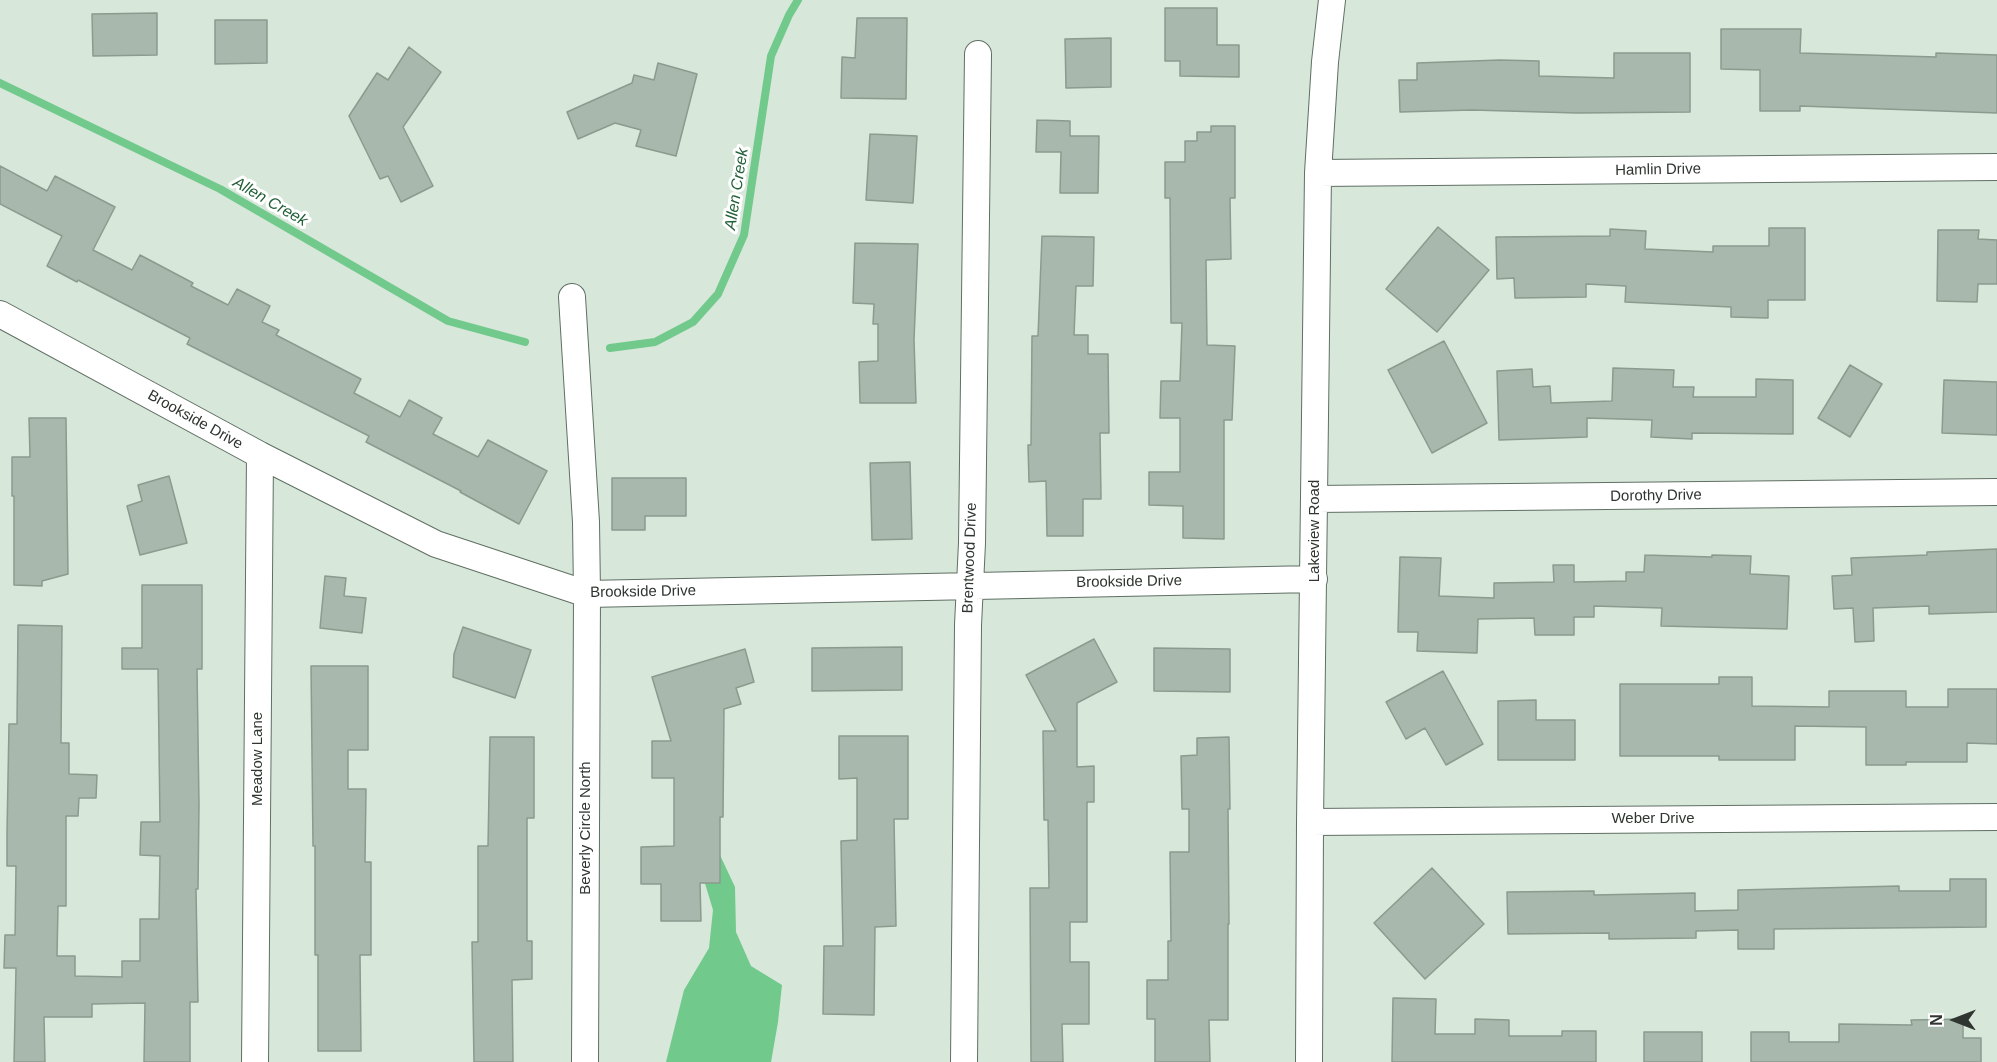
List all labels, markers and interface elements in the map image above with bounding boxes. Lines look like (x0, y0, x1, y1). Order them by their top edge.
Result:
water label: Allen Creek (721, 147, 753, 231)
street label: Hamlin Drive (1615, 160, 1701, 180)
water label: Allen Creek (229, 173, 311, 231)
street label: Brookside Drive (144, 386, 246, 454)
street label: Lakeview Road (1306, 480, 1324, 582)
street label: Dorothy Drive (1610, 486, 1702, 506)
street label: Brentwood Drive (959, 502, 981, 614)
street label: Brookside Drive (1076, 572, 1182, 592)
street label: Brookside Drive (590, 582, 696, 602)
street label: Meadow Lane (249, 712, 267, 806)
street label: Beverly Circle North (577, 761, 595, 895)
street label: Weber Drive (1611, 810, 1695, 828)
north arrow (1925, 990, 1985, 1050)
text: N (1928, 1014, 1945, 1026)

